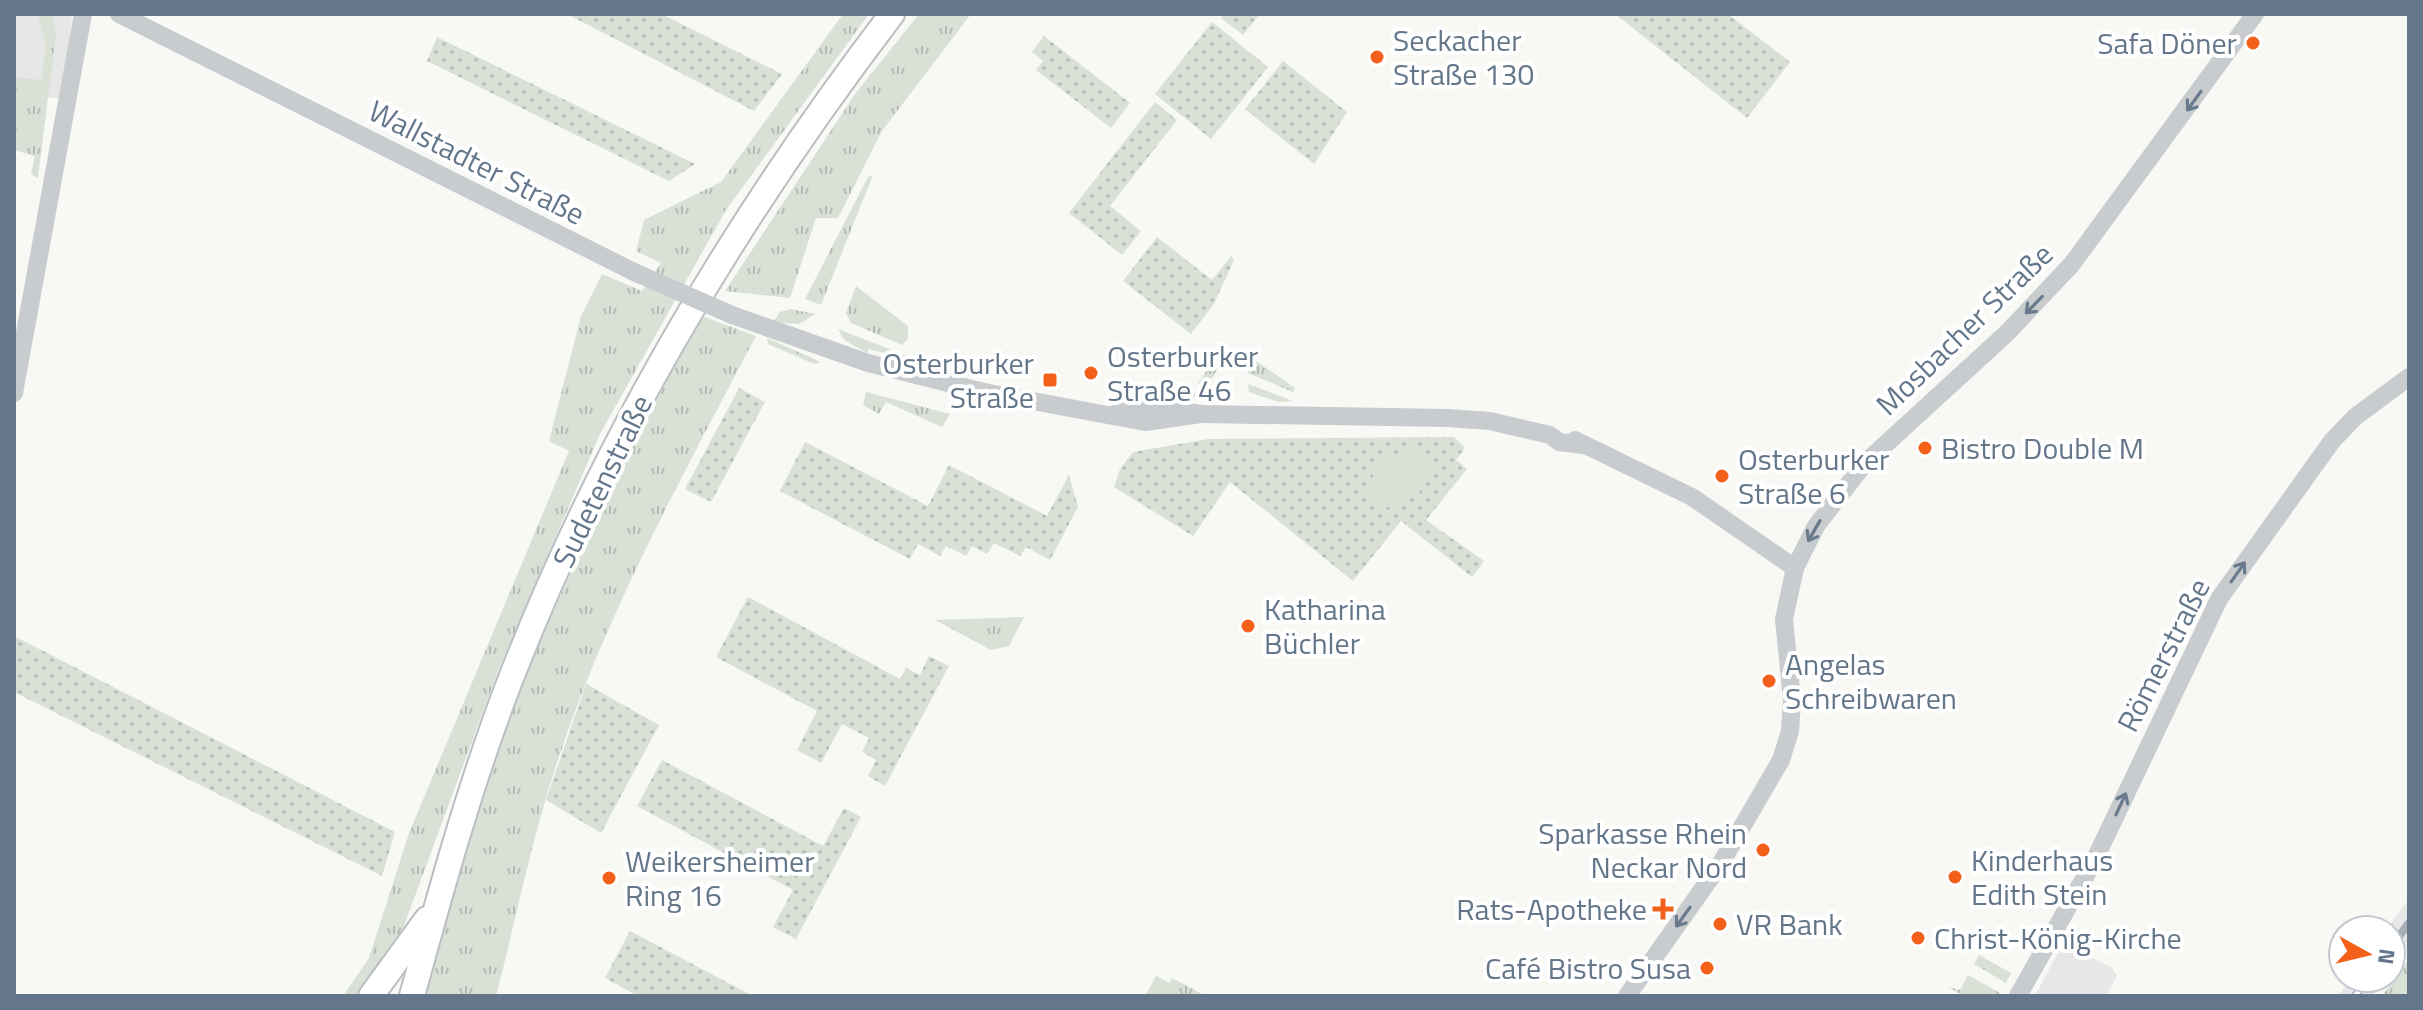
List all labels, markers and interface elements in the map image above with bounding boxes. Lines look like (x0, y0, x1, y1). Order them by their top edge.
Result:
place label: Seckacher Straße 130 (1393, 17, 1534, 97)
place label: Safa Döner (2097, 20, 2237, 66)
marker: Safa Döner (2244, 34, 2262, 52)
marker: Seckacher Straße 130 (1368, 48, 1386, 66)
street label: Wallstadter Straße (361, 88, 593, 236)
one-way arrow (2185, 89, 2202, 111)
street label: Mosbacher Straße (1865, 232, 2063, 426)
one-way arrow (2025, 295, 2044, 315)
place label: Osterburker Straße 46 (1107, 333, 1258, 413)
place label: Osterburker Straße (883, 340, 1034, 420)
marker: Osterburker Straße 46 (1082, 364, 1100, 382)
marker: Osterburker Straße (1041, 371, 1059, 389)
street label: Sudetenstraße (540, 387, 664, 575)
place label: Bistro Double M (1941, 425, 2144, 471)
place label: Osterburker Straße 6 (1738, 436, 1889, 516)
marker: Bistro Double M (1916, 439, 1934, 457)
marker: Osterburker Straße 6 (1713, 467, 1731, 485)
one-way arrow (1806, 519, 1822, 542)
one-way arrow (2229, 562, 2246, 583)
street label: Römerstraße (2105, 570, 2221, 740)
place label: Katharina Büchler (1264, 586, 1386, 666)
marker: Katharina Büchler (1239, 617, 1257, 635)
place label: Angelas Schreibwaren (1785, 641, 1957, 721)
marker: Angelas Schreibwaren (1760, 672, 1778, 690)
one-way arrow (2114, 792, 2129, 816)
place label: Sparkasse Rhein Neckar Nord (1538, 810, 1747, 890)
place label: Kinderhaus Edith Stein (1971, 837, 2113, 917)
place label: Weikersheimer Ring 16 (625, 838, 815, 918)
marker: Sparkasse Rhein Neckar Nord (1754, 841, 1772, 859)
marker: Kinderhaus Edith Stein (1946, 868, 1964, 886)
marker: Weikersheimer Ring 16 (600, 869, 618, 887)
place label: Rats-Apotheke (1456, 886, 1647, 932)
marker: Rats-Apotheke (1654, 900, 1672, 918)
place label: VR Bank (1736, 901, 1843, 947)
one-way arrow (1675, 906, 1692, 927)
north arrow (2327, 914, 2407, 994)
marker: VR Bank (1711, 915, 1729, 933)
place label: Christ-König-Kirche (1934, 915, 2182, 961)
marker: Christ-König-Kirche (1909, 929, 1927, 947)
place label: Café Bistro Susa (1485, 945, 1691, 991)
text: N (2369, 947, 2405, 967)
marker: Café Bistro Susa (1698, 959, 1716, 977)

